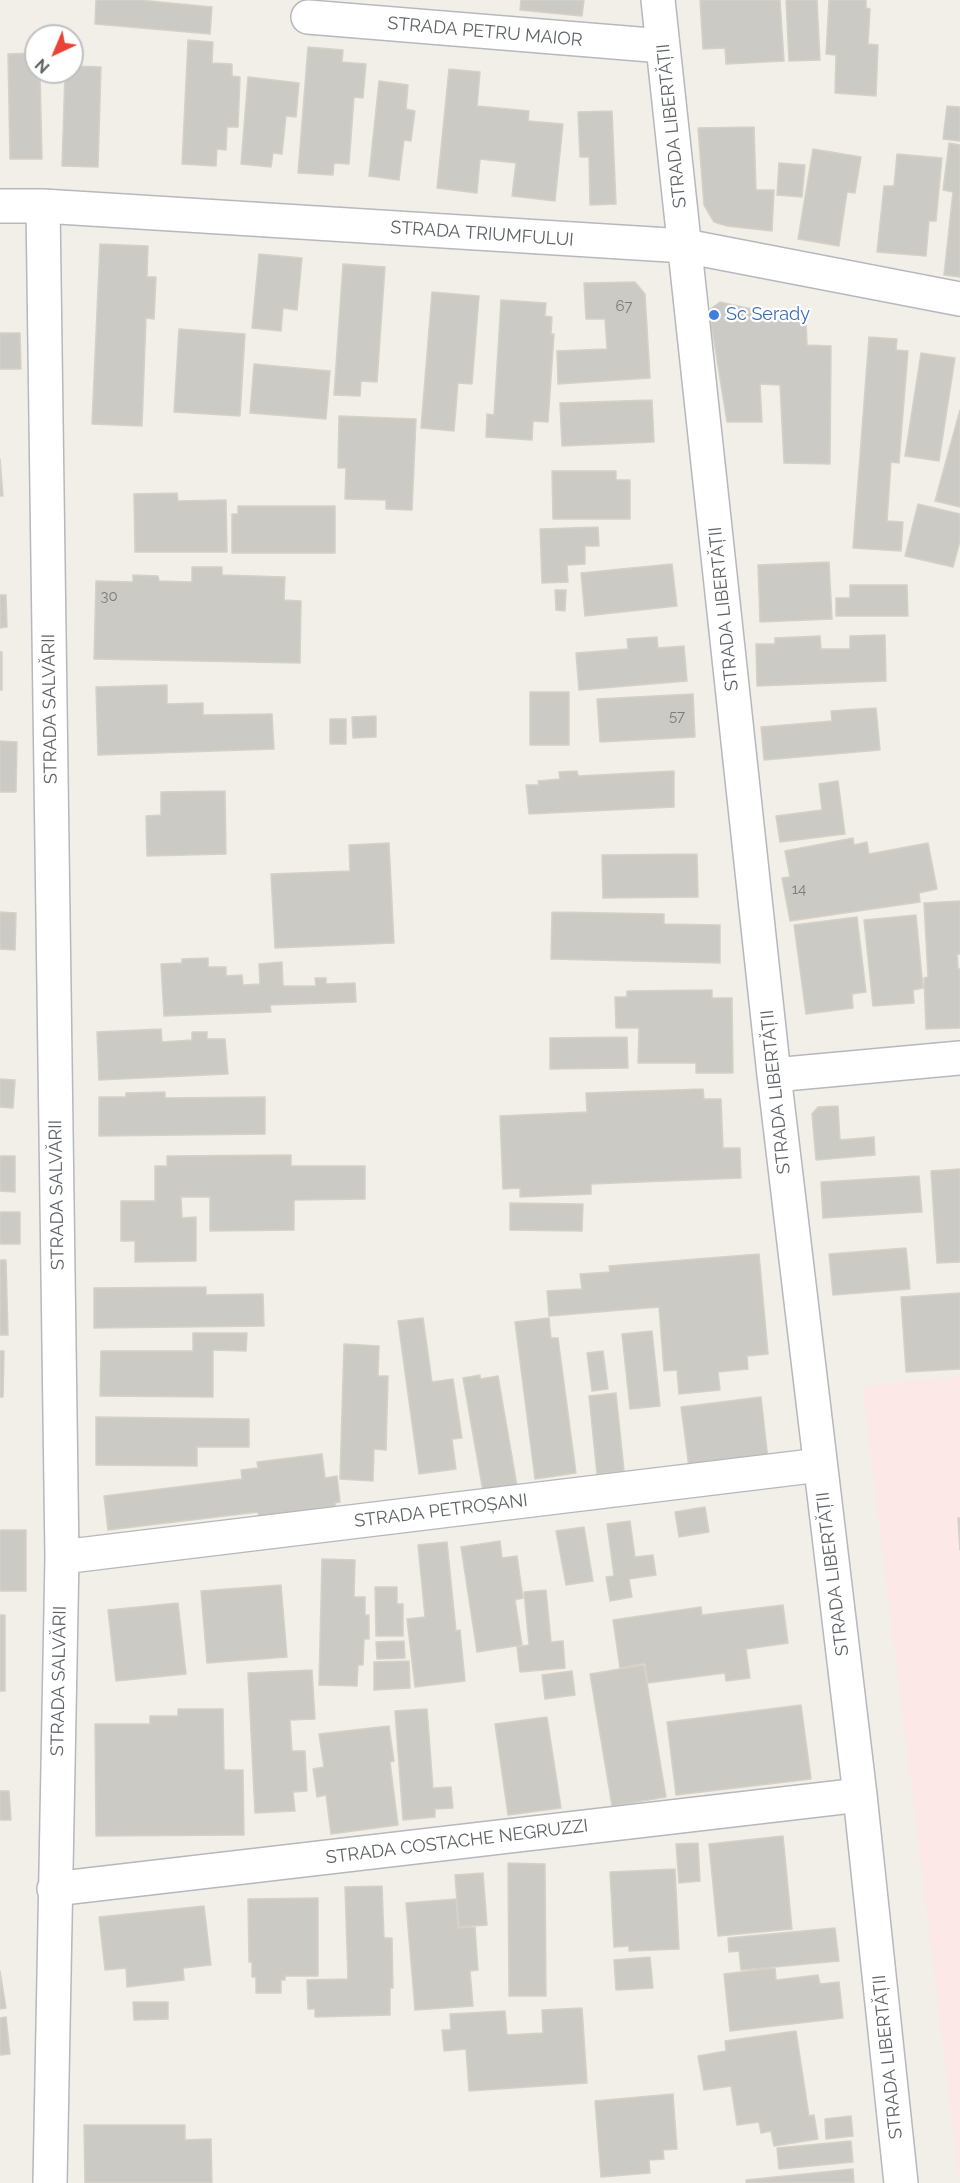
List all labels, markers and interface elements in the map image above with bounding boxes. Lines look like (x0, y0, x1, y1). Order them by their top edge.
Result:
street label: STRADA PETRU MAIOR (387, 13, 583, 51)
north arrow (24, 24, 84, 84)
street label: STRADA LIBERTĂȚII (653, 43, 691, 209)
text: N (32, 55, 54, 77)
street label: STRADA TRIUMFULUI (390, 217, 574, 251)
house number: 67 (615, 297, 633, 315)
place label: Sc Serady (726, 304, 810, 326)
marker: Sc Serady (707, 308, 721, 322)
street label: STRADA LIBERTĂȚII (705, 526, 743, 692)
house number: 30 (100, 587, 118, 605)
street label: STRADA SALVĂRII (38, 634, 62, 784)
house number: 57 (669, 707, 685, 725)
house number: 14 (792, 880, 806, 898)
street label: STRADA LIBERTĂȚII (757, 1009, 795, 1175)
street label: STRADA SALVĂRII (45, 1120, 69, 1270)
street label: STRADA PETROȘANI (353, 1490, 529, 1532)
street label: STRADA LIBERTĂȚII (812, 1491, 854, 1657)
street label: STRADA SALVĂRII (47, 1606, 71, 1756)
street label: STRADA COSTACHE NEGRUZZI (325, 1815, 589, 1869)
street label: STRADA LIBERTĂȚII (869, 1974, 907, 2140)

